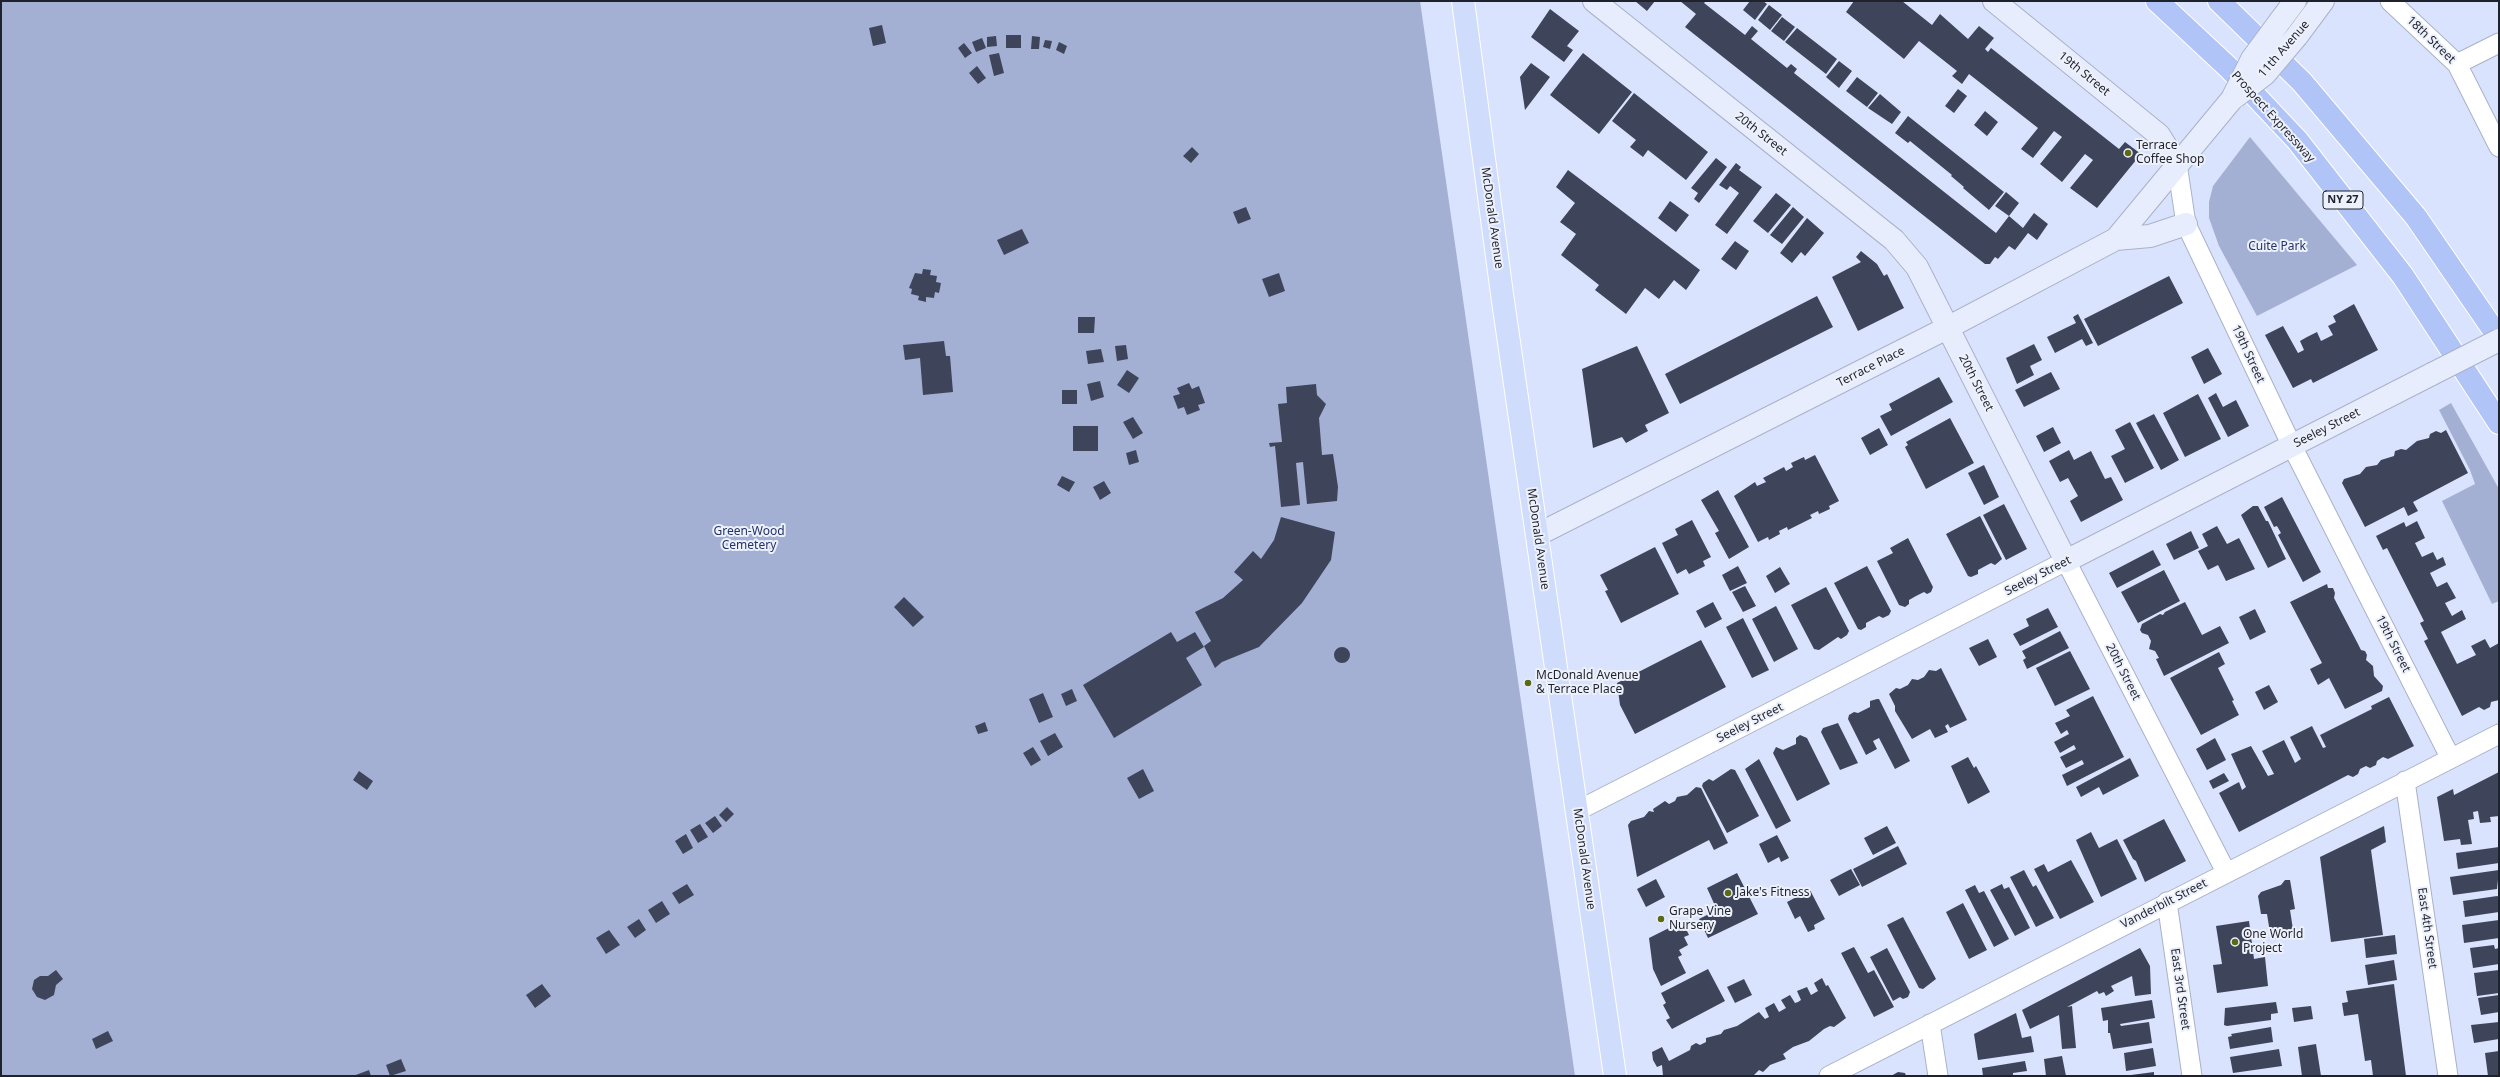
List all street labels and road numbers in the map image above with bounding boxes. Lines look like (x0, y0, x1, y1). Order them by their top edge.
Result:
street label: 18th Street (2404, 13, 2458, 67)
street label: 11th Avenue (2255, 18, 2313, 80)
street label: 19th Street (2055, 49, 2113, 99)
street label: Prospect Expressway (2228, 68, 2318, 166)
street label: 20th Street (1732, 109, 1790, 159)
street label: McDonald Avenue (1478, 166, 1506, 270)
road number: NY 27 (2323, 191, 2363, 209)
street label: 19th Street (2228, 323, 2268, 385)
street label: Terrace Place (1835, 344, 1907, 390)
street label: 20th Street (1955, 352, 1997, 414)
street label: Seeley Street (2291, 405, 2363, 451)
street label: McDonald Avenue (1524, 487, 1552, 591)
street label: Seeley Street (2002, 553, 2074, 599)
street label: 19th Street (2372, 613, 2414, 675)
street label: 20th Street (2102, 641, 2144, 703)
street label: Seeley Street (1714, 700, 1786, 746)
street label: McDonald Avenue (1570, 807, 1598, 911)
street label: Vanderbilt Street (2119, 876, 2209, 932)
street label: East 4th Street (2414, 886, 2440, 970)
street label: East 3rd Street (2167, 947, 2193, 1031)

